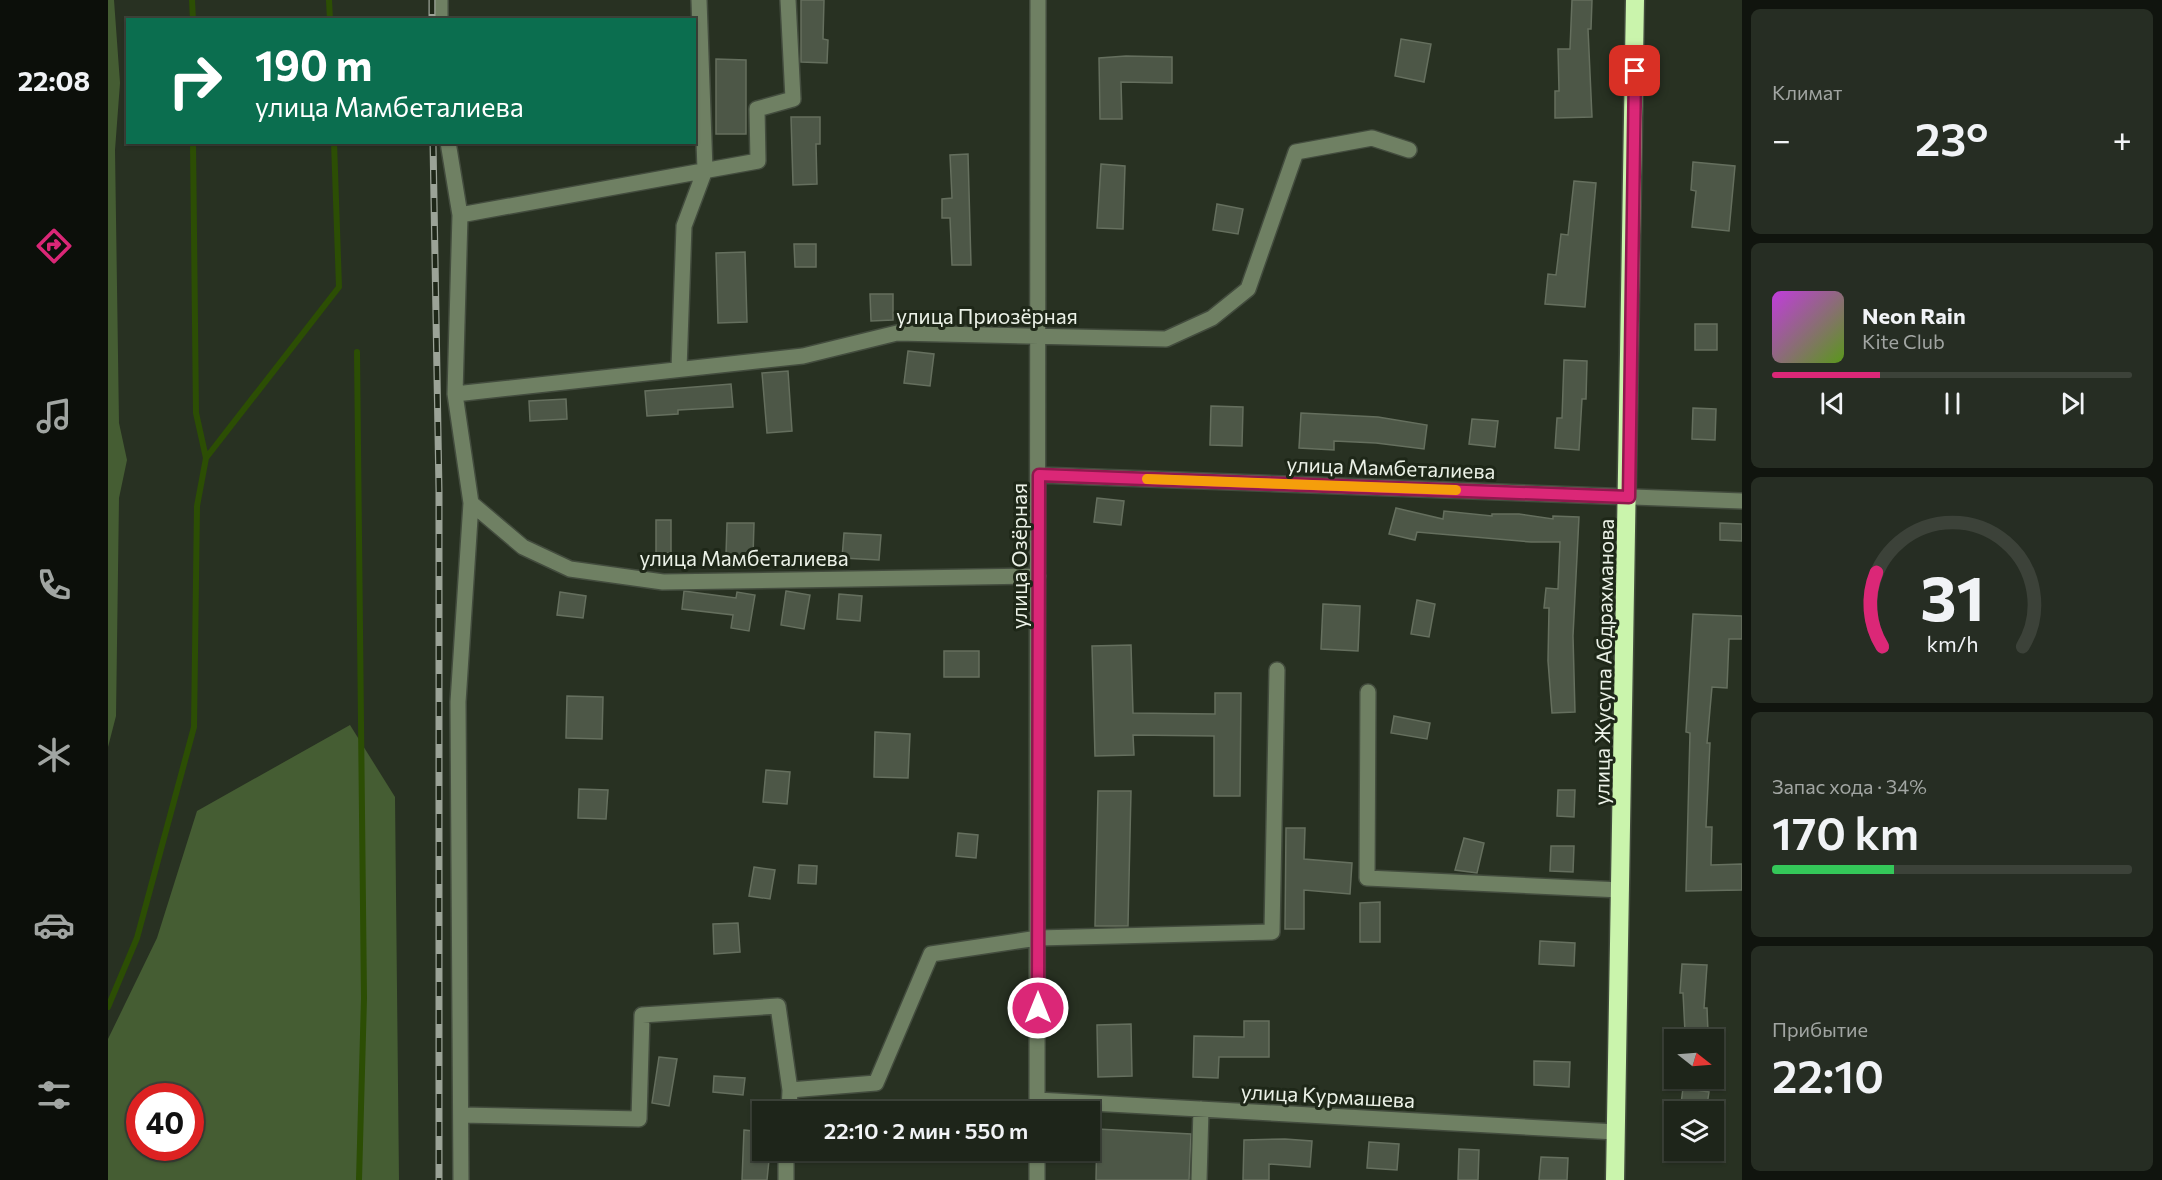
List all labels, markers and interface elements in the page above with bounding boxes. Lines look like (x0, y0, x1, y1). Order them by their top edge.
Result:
text: 190 m (255, 38, 373, 90)
icon: right (156, 42, 234, 120)
pin (1609, 45, 1660, 96)
icon: arrive (1618, 54, 1651, 87)
text: 22:08 (18, 64, 90, 97)
text: Климат (1772, 80, 1842, 104)
text: улица Мамбеталиева (255, 90, 524, 123)
text: 23° (1915, 110, 1988, 165)
text: − (1772, 118, 1791, 159)
text: + (2113, 118, 2132, 159)
icon: directions (33, 225, 75, 267)
text: Neon Rain (1862, 302, 1966, 329)
street label: улица Приозёрная (896, 303, 1078, 328)
text: Kite Club (1862, 329, 1945, 353)
icon: previous (1816, 387, 1849, 420)
icon: pause (1936, 387, 1969, 420)
icon: next (2056, 387, 2089, 420)
icon: music (33, 395, 75, 437)
street label: улица Мамбеталиева (1286, 451, 1496, 483)
street label: улица Озёрная (1006, 483, 1031, 629)
street label: улица Жусупа Абдрахманова (1588, 518, 1618, 806)
street label: улица Мамбеталиева (639, 545, 849, 570)
text: 31 (1920, 558, 1984, 634)
icon: phone (33, 564, 75, 606)
text: km/h (1926, 630, 1978, 656)
icon: climate (33, 734, 75, 776)
text: Запас хода · 34% (1772, 774, 1927, 798)
text: 170 km (1772, 804, 1919, 859)
icon: car (33, 904, 75, 946)
position arrow (1006, 976, 1070, 1040)
text: Прибытие (1772, 1017, 1868, 1041)
north arrow (1664, 1029, 1724, 1089)
map controls (1664, 1029, 1724, 1161)
text: 22:10 (1772, 1047, 1884, 1102)
icon: filters (33, 1074, 75, 1116)
street label: улица Курмашева (1240, 1078, 1416, 1112)
speed limit sign: 40 (126, 1083, 204, 1161)
button: layers (1664, 1101, 1724, 1161)
text: 22:10 · 2 мин · 550 m (824, 1117, 1028, 1144)

